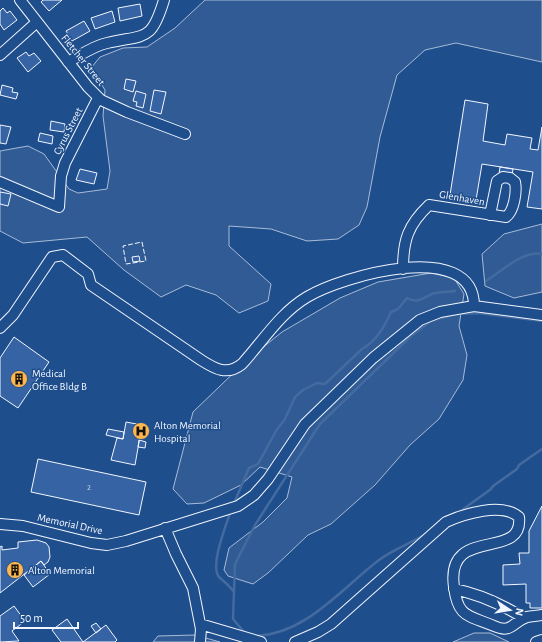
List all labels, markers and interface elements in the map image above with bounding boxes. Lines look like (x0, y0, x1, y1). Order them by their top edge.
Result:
street label: Fletcher Street (59, 32, 107, 88)
street label: Cyrus Street (51, 105, 85, 156)
street label: Glenhaven (438, 189, 486, 207)
place label: Medical Office Bldg B (32, 368, 87, 392)
building icon: Medical Office Bldg B (9, 369, 29, 389)
place label: Alton Memorial Hospital (154, 420, 221, 444)
hospital icon: Alton Memorial Hospital (131, 421, 151, 441)
house number: 2 (87, 483, 91, 492)
street label: Memorial Drive (36, 512, 104, 536)
building icon: Alton Memorial (5, 560, 25, 580)
place label: Alton Memorial (28, 565, 95, 576)
north arrow (490, 590, 530, 630)
scale bar (14, 604, 78, 630)
text: N (513, 607, 525, 617)
text: 50 m (20, 612, 43, 624)

